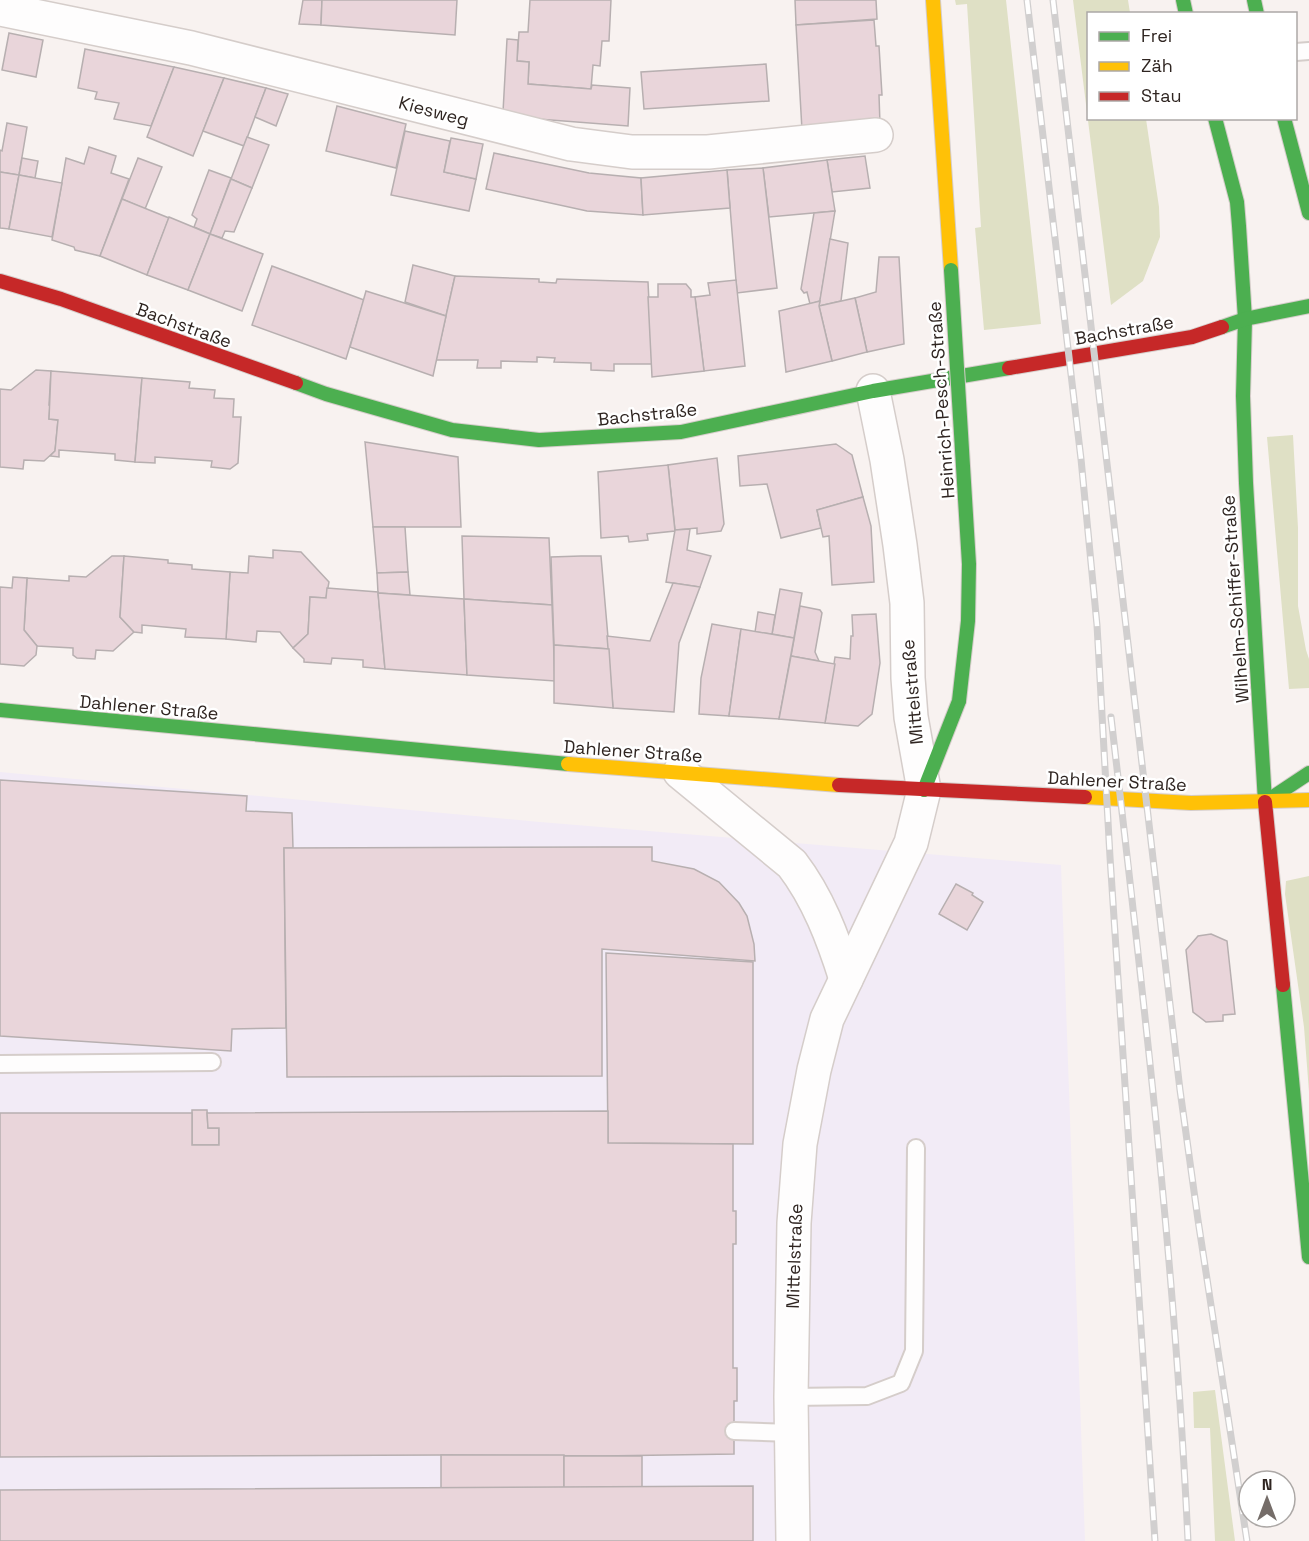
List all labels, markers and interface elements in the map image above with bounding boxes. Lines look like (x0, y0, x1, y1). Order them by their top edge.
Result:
legend (1087, 12, 1297, 120)
text: Frei (1141, 24, 1172, 47)
text: Zäh (1141, 54, 1173, 77)
text: Stau (1141, 84, 1181, 107)
street label: Kiesweg (396, 91, 472, 131)
street label: Bachstraße (133, 297, 235, 353)
street label: Heinrich-Pesch-Straße (923, 301, 959, 499)
street label: Bachstraße (1073, 310, 1175, 350)
street label: Bachstraße (596, 397, 698, 431)
street label: Wilhelm-Schiffer-Straße (1216, 494, 1254, 704)
street label: Mittelstraße (896, 638, 928, 746)
street label: Dahlener Straße (78, 689, 220, 725)
street label: Dahlener Straße (563, 735, 703, 767)
street label: Dahlener Straße (1047, 766, 1187, 796)
street label: Mittelstraße (781, 1203, 807, 1309)
north arrow (1237, 1469, 1297, 1529)
text: N (1262, 1474, 1272, 1495)

